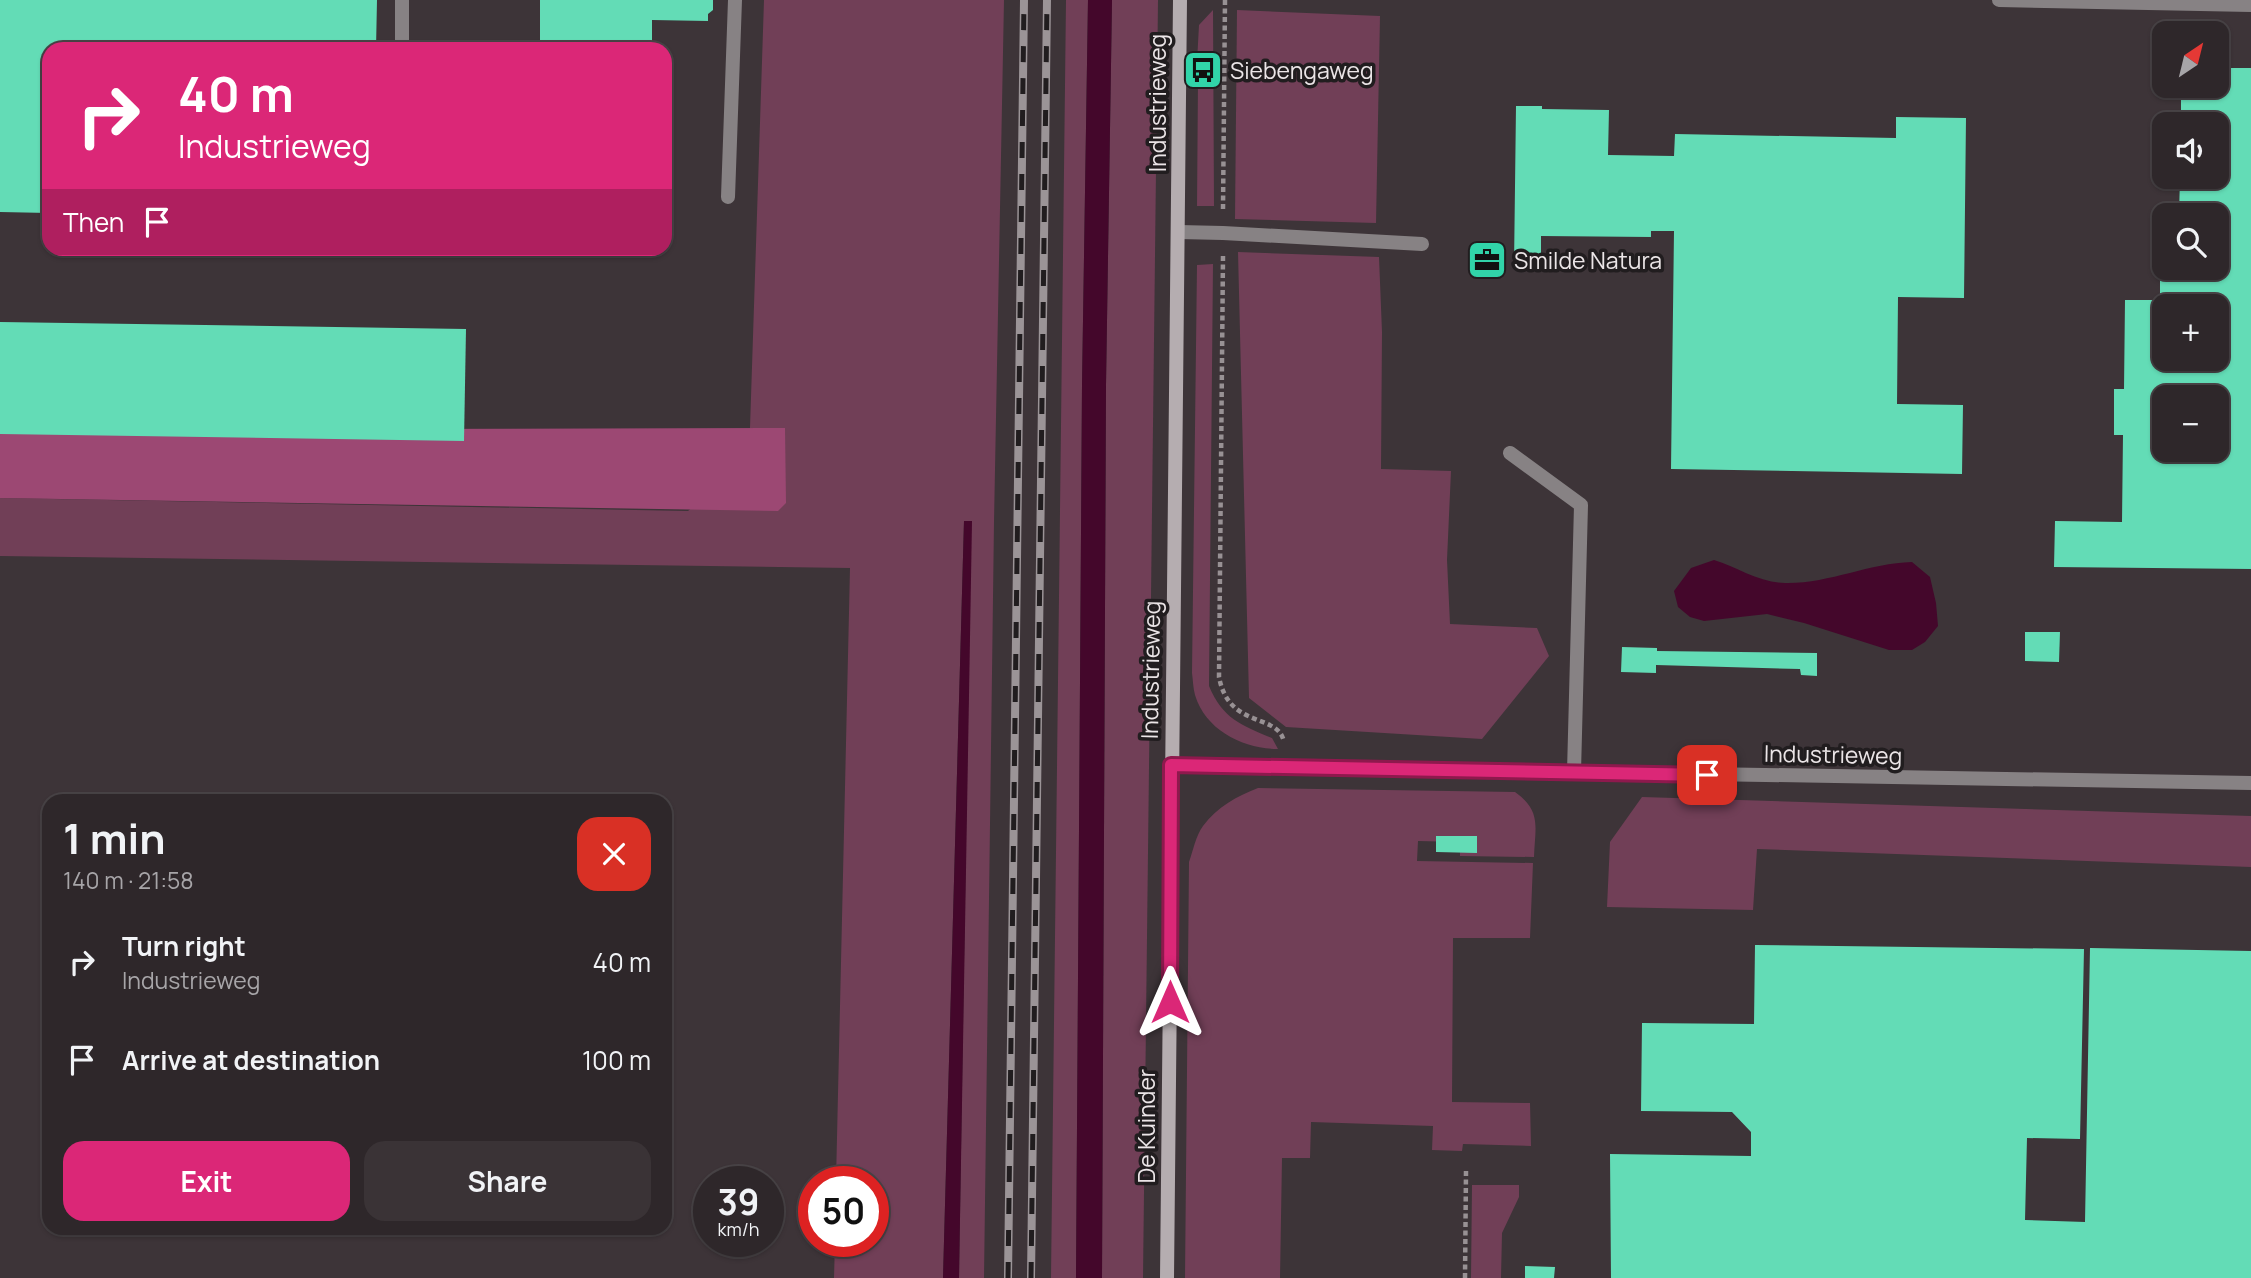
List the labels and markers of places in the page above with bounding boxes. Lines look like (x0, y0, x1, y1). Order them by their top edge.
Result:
bus stop icon: Siebengaweg (1182, 49, 1224, 91)
place label: Siebengaweg (1230, 54, 1374, 86)
office icon: Smilde Natura (1466, 239, 1508, 281)
place label: Smilde Natura (1514, 244, 1662, 276)
pin (1677, 745, 1737, 805)

